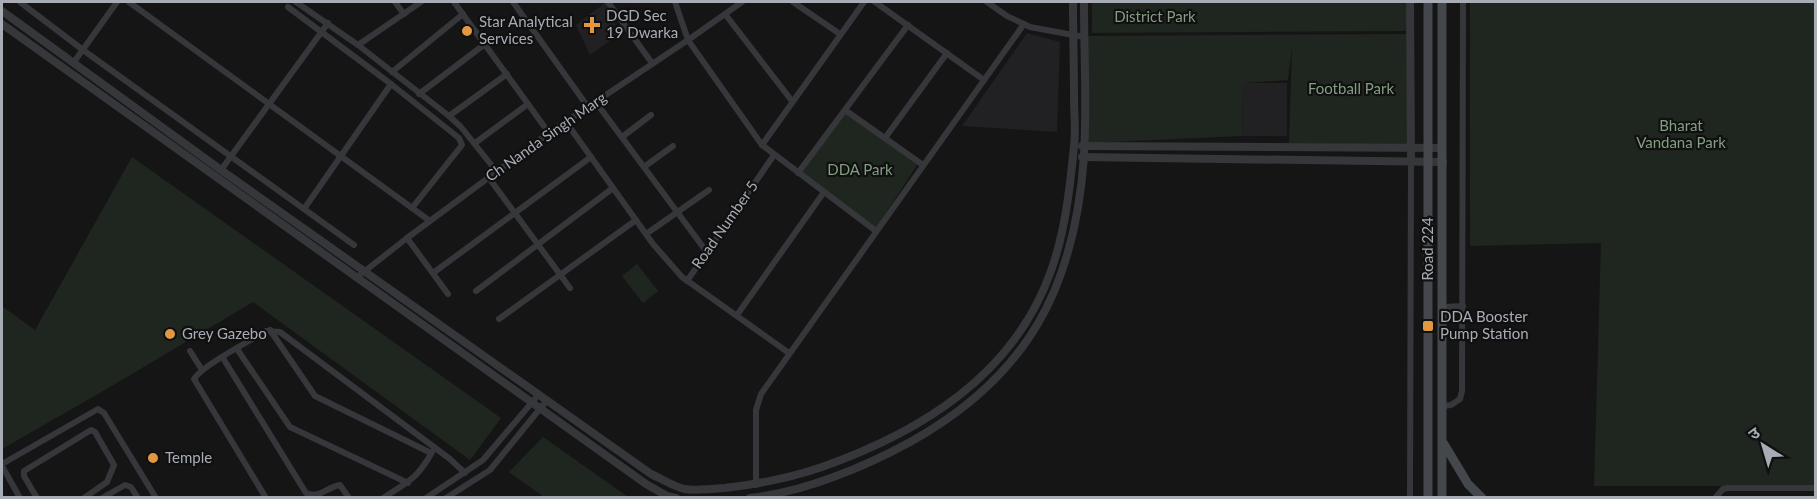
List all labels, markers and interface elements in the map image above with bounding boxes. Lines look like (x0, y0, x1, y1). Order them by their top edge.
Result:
place label: DGD Sec 19 Dwarka (606, 6, 678, 41)
park label: District Park (1114, 7, 1196, 25)
place label: Star Analytical Services (479, 12, 573, 47)
marker: DGD Sec 19 Dwarka (583, 16, 601, 34)
marker: Star Analytical Services (460, 24, 474, 38)
park label: Football Park (1308, 79, 1394, 97)
street label: Ch Nanda Singh Marg (482, 88, 609, 185)
park label: Bharat Vandana Park (1636, 116, 1726, 151)
park label: DDA Park (827, 160, 893, 178)
street label: Road Number 5 (687, 177, 761, 272)
street label: Road 224 (1418, 217, 1436, 281)
place label: DDA Booster Pump Station (1440, 307, 1529, 342)
marker: DDA Booster Pump Station (1421, 319, 1435, 333)
place label: Grey Gazebo (182, 324, 267, 342)
marker: Grey Gazebo (163, 327, 177, 341)
north arrow (1733, 415, 1793, 475)
text: उ (1744, 422, 1764, 443)
place label: Temple (165, 448, 212, 466)
marker: Temple (146, 451, 160, 465)

